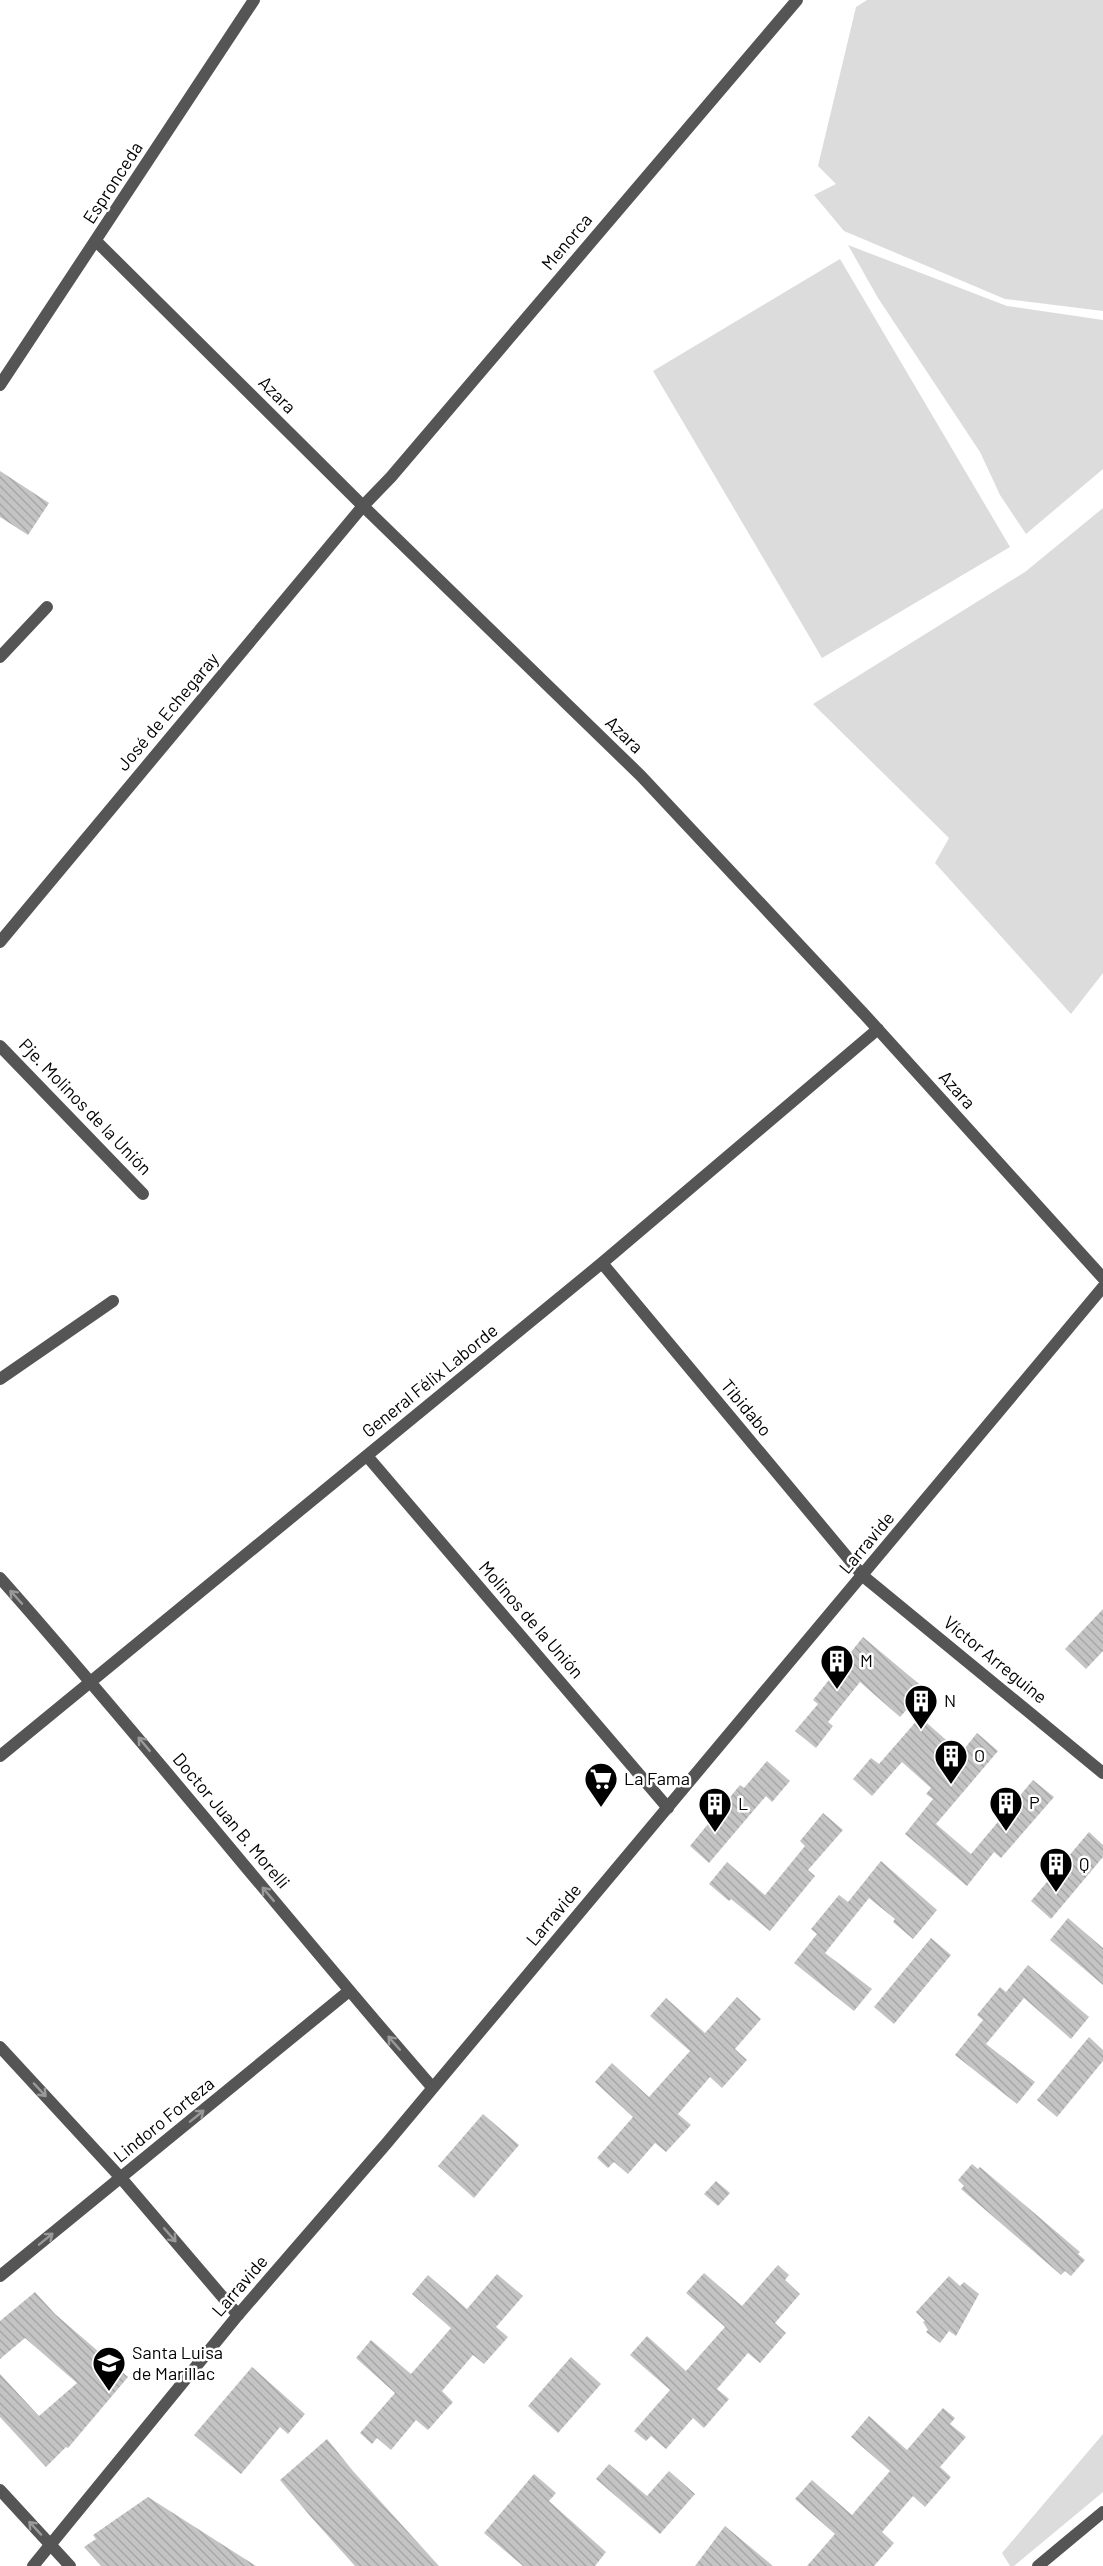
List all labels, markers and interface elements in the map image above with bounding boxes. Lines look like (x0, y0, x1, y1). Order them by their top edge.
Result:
street label: Espronceda (78, 137, 147, 228)
street label: Menorca (536, 209, 596, 274)
street label: Azara (254, 371, 301, 418)
street label: José de Echegaray (111, 648, 223, 775)
street label: Azara (601, 711, 648, 757)
street label: Pje. Molinos de la Unión (15, 1033, 157, 1179)
street label: Azara (935, 1066, 981, 1113)
street label: General Félix Laborde (357, 1319, 502, 1442)
street label: Tibidabo (717, 1374, 777, 1440)
street label: Larravide (834, 1507, 898, 1578)
street label: Molinos de la Unión (475, 1556, 589, 1683)
one-way arrow (9, 1589, 23, 1604)
street label: Víctor Arreguine (940, 1611, 1052, 1708)
building icon: M (819, 1643, 855, 1690)
place label: M (860, 1649, 873, 1671)
building icon: N (903, 1683, 939, 1730)
place label: N (944, 1689, 956, 1711)
one-way arrow (137, 1736, 150, 1752)
building icon: O (933, 1738, 969, 1785)
place label: O (974, 1744, 985, 1766)
street label: Doctor Juan B. Morelli (169, 1748, 295, 1893)
supermarket icon: La Fama (583, 1761, 619, 1808)
place label: La Fama (624, 1767, 690, 1789)
building icon: P (988, 1785, 1024, 1832)
building icon: L (697, 1786, 733, 1833)
place label: P (1029, 1791, 1040, 1813)
place label: L (738, 1792, 748, 1814)
building icon: Q (1038, 1846, 1074, 1893)
place label: Q (1079, 1852, 1089, 1874)
street label: Larravide (521, 1879, 585, 1950)
one-way arrow (262, 1886, 275, 1902)
one-way arrow (387, 2036, 401, 2051)
street label: Lindoro Forteza (109, 2072, 218, 2167)
one-way arrow (33, 2082, 47, 2097)
one-way arrow (189, 2110, 205, 2123)
one-way arrow (163, 2227, 177, 2242)
one-way arrow (37, 2233, 53, 2246)
street label: Larravide (207, 2250, 272, 2321)
place label: Santa Luisa de Marillac (132, 2341, 223, 2384)
school or university icon: Santa Luisa de Marillac (91, 2345, 127, 2392)
one-way arrow (28, 2520, 42, 2535)

